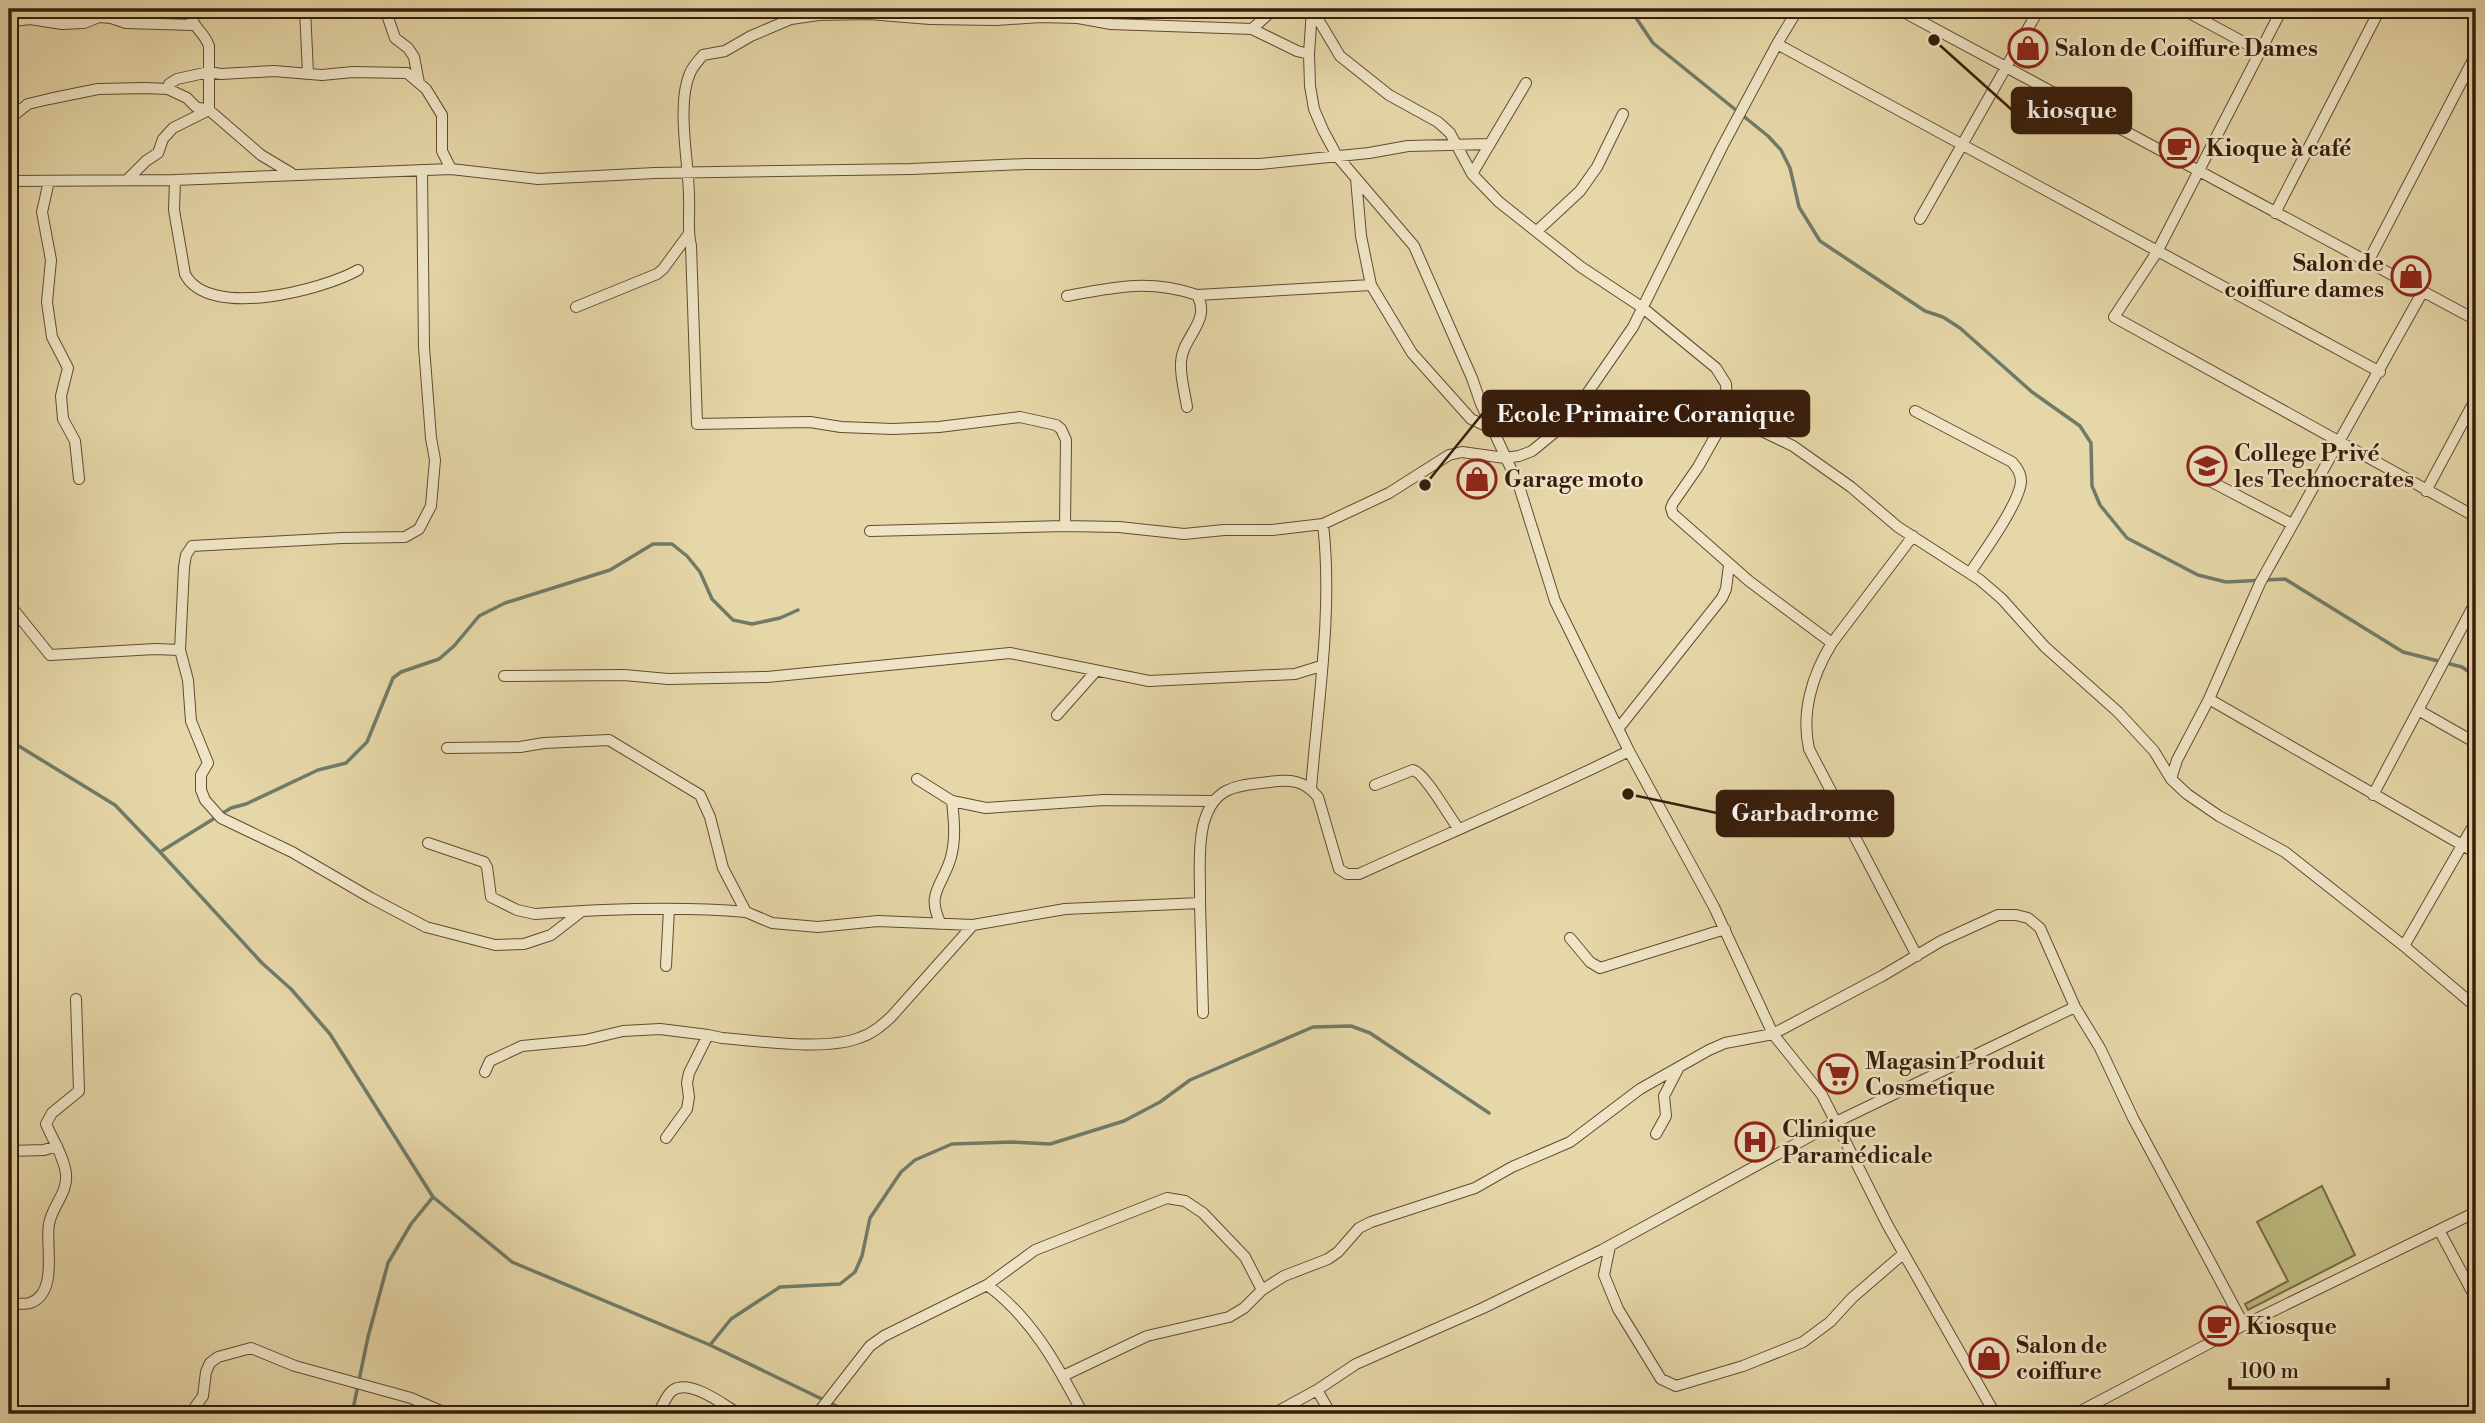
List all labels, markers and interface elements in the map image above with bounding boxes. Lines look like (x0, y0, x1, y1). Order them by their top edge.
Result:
shop icon: Salon de Coiffure Dames (2007, 27, 2049, 69)
place label: Salon de Coiffure Dames (2055, 35, 2318, 63)
callout: kiosque (2012, 88, 2131, 133)
text: kiosque (2027, 96, 2117, 126)
cafe icon: Kioque à café (2158, 127, 2200, 169)
place label: Kioque à café (2206, 135, 2351, 163)
place label: Salon de coiffure dames (2224, 250, 2384, 304)
shop icon: Salon de coiffure dames (2390, 255, 2432, 297)
callout: Ecole Primaire Coranique (1483, 391, 1809, 436)
text: Ecole Primaire Coranique (1497, 400, 1795, 430)
place label: College Privé les Technocrates (2234, 440, 2414, 494)
school or university icon: College Privé les Technocrates (2186, 445, 2228, 487)
shop icon: Garage moto (1456, 458, 1498, 500)
place label: Garage moto (1504, 466, 1644, 494)
callout: Garbadrome (1717, 791, 1893, 836)
text: Garbadrome (1731, 799, 1879, 829)
place label: Magasin Produit Cosmetique (1865, 1048, 2046, 1102)
supermarket icon: Magasin Produit Cosmetique (1817, 1053, 1859, 1095)
place label: Clinique Paramédicale (1782, 1116, 1933, 1170)
hospital icon: Clinique Paramédicale (1734, 1121, 1776, 1163)
cafe icon: Kiosque (2198, 1305, 2240, 1347)
place label: Kiosque (2246, 1313, 2337, 1341)
place label: Salon de coiffure (2016, 1332, 2107, 1386)
shop icon: Salon de coiffure (1968, 1337, 2010, 1379)
scale bar (2230, 1346, 2387, 1390)
text: 100 m (2240, 1359, 2299, 1385)

